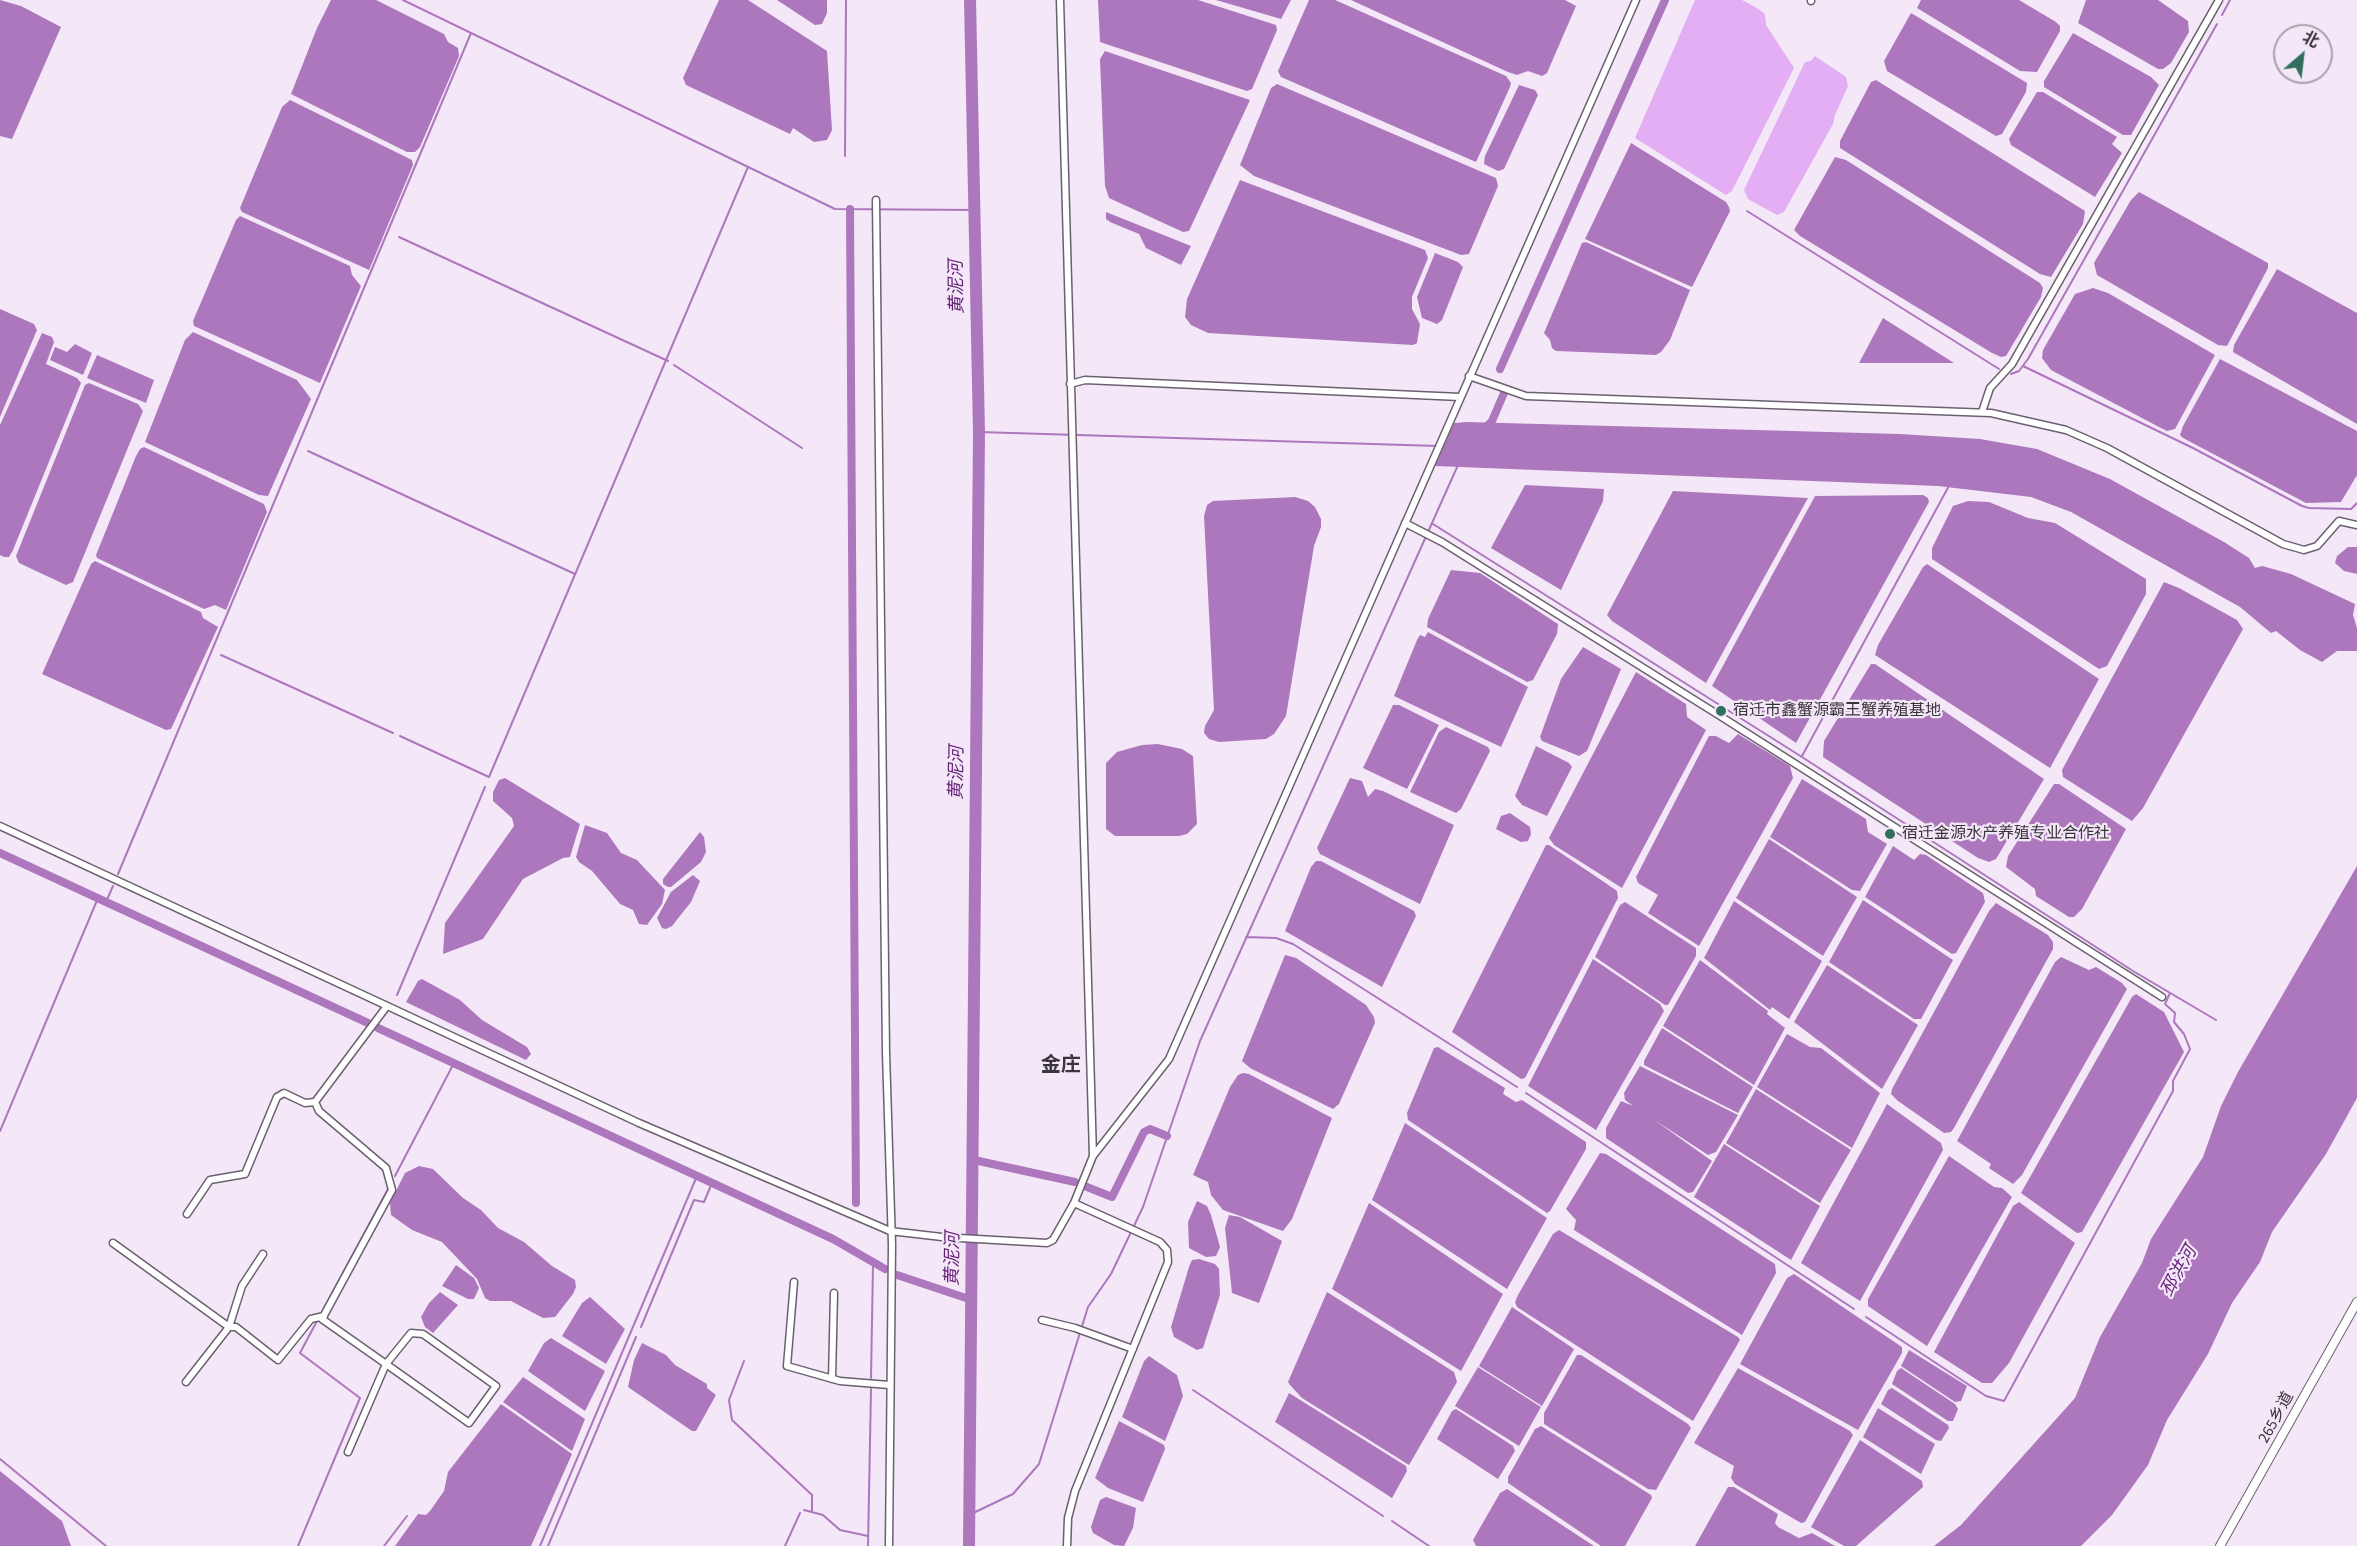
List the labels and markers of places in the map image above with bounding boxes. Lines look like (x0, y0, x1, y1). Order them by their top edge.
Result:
place label: 宿迁市鑫蟹源霸王蟹养殖基地 (1733, 701, 1941, 721)
marker: 宿迁市鑫蟹源霸王蟹养殖基地 (1714, 704, 1728, 718)
place label: 宿迁金源水产养殖专业合作社 (1902, 824, 2110, 844)
marker: 宿迁金源水产养殖专业合作社 (1883, 827, 1897, 841)

